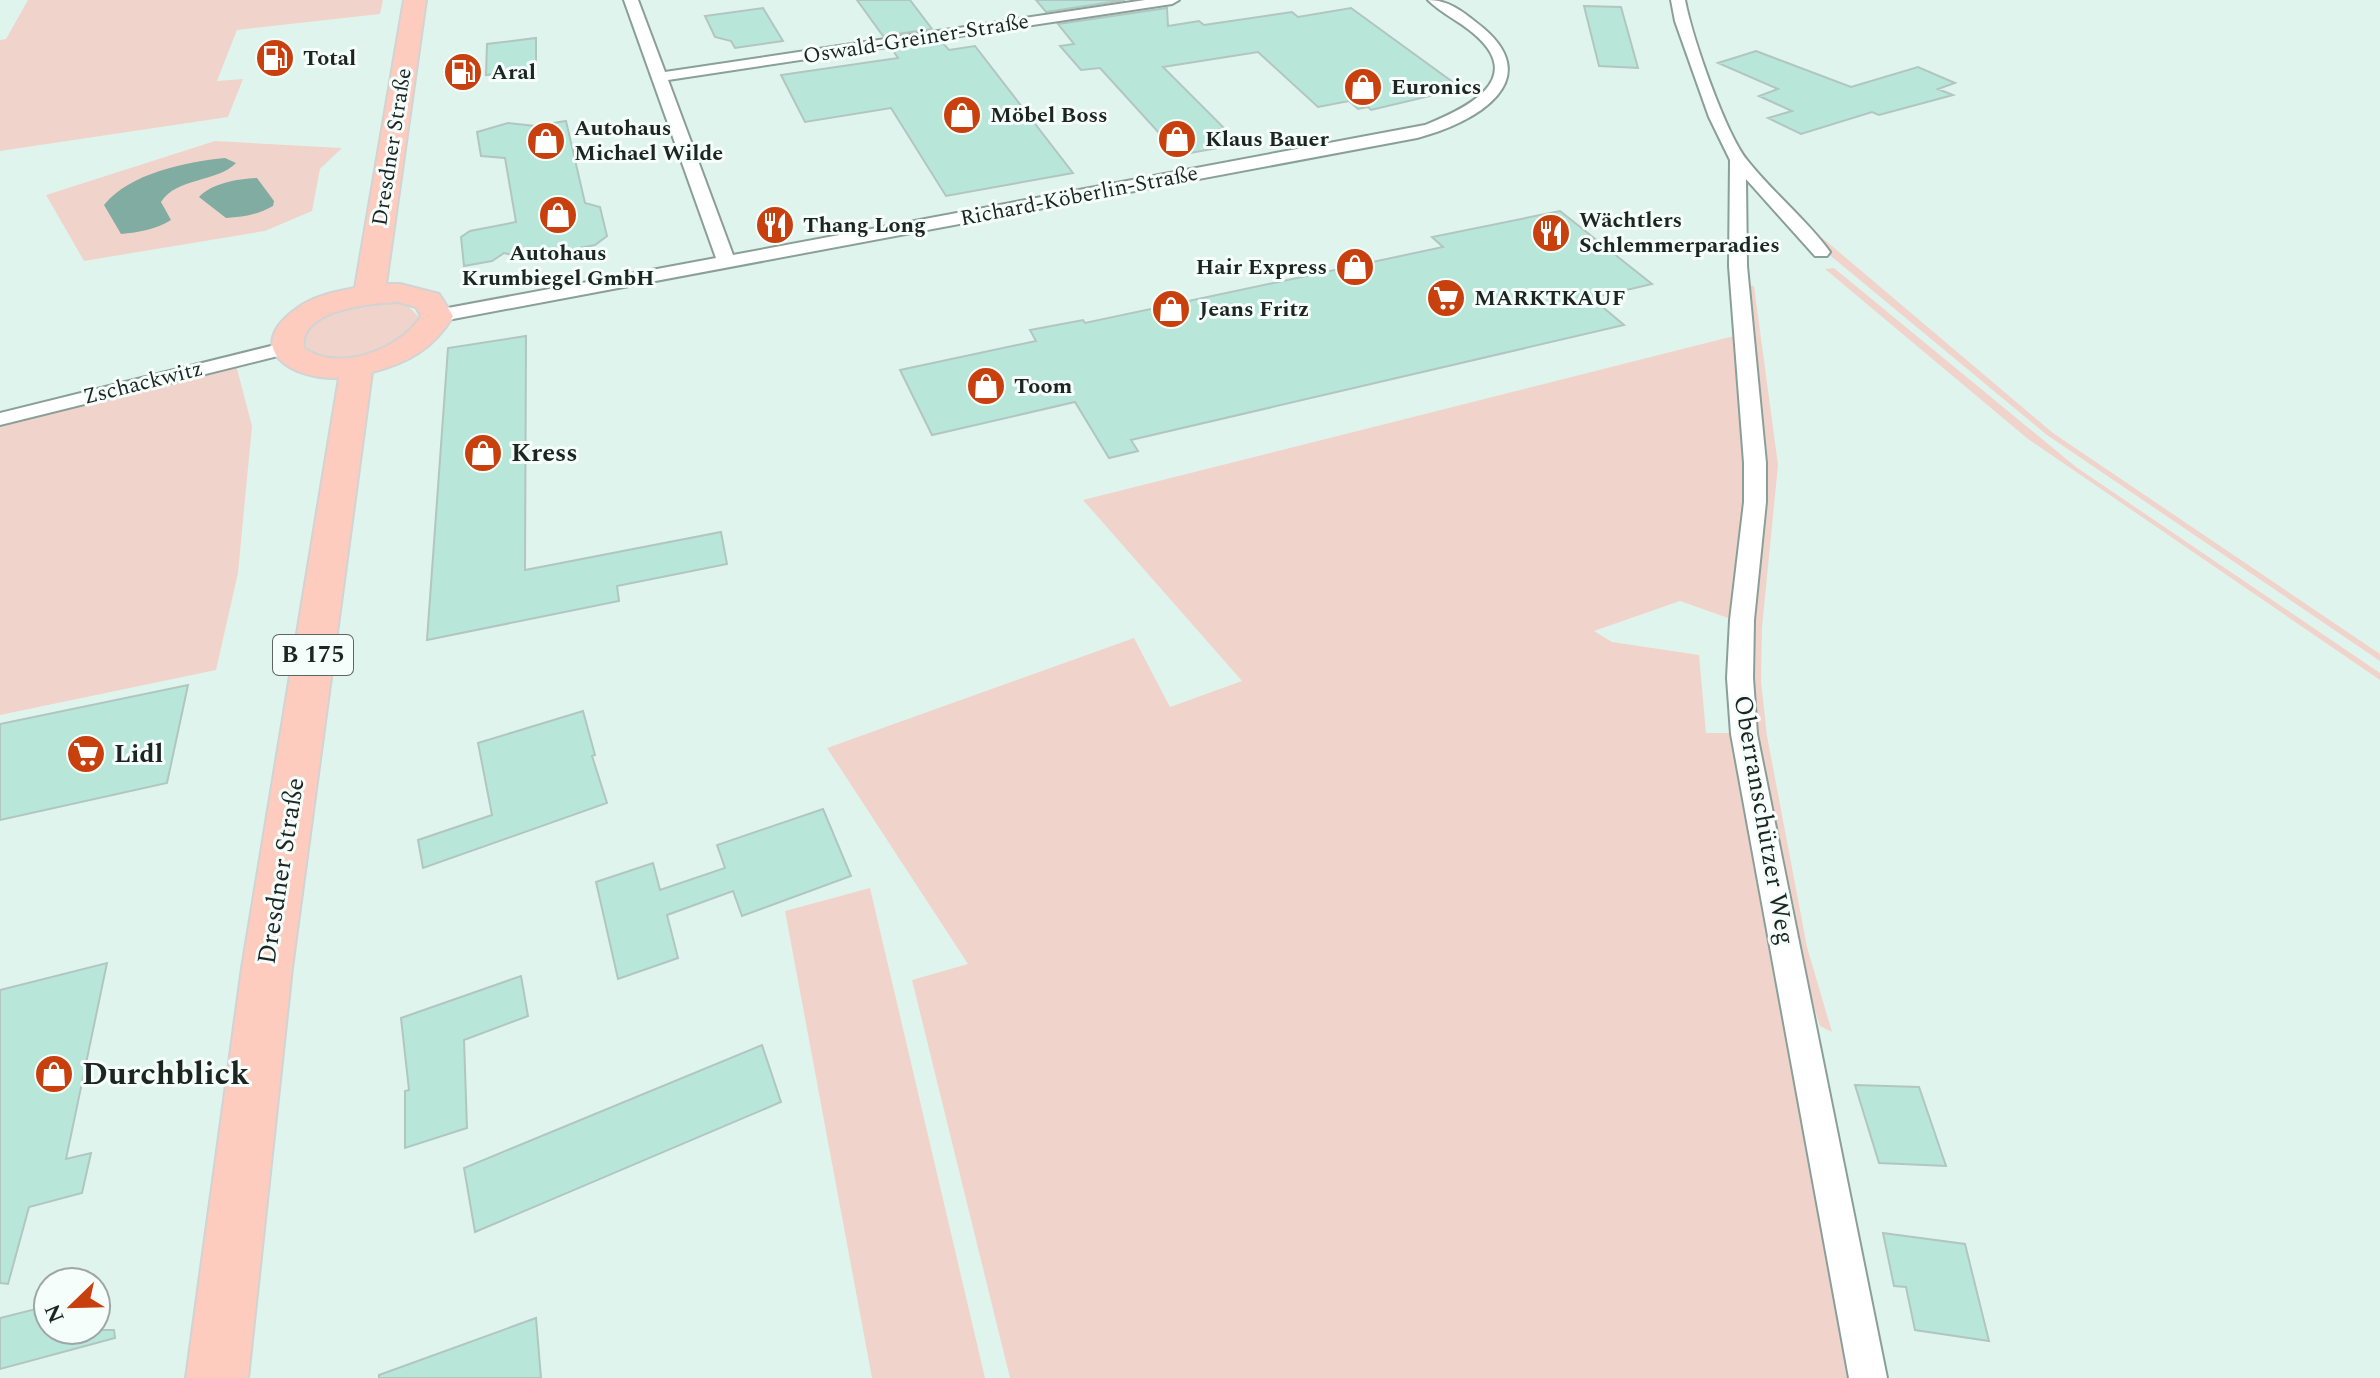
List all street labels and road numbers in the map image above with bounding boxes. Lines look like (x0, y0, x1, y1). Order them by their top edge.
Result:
street label: Oswald-Greiner-Straße (801, 5, 1031, 73)
street label: Dresdner Straße (363, 66, 421, 228)
street label: Richard-Köberlin-Straße (957, 157, 1201, 235)
street label: Zschackwitz (80, 352, 206, 414)
road number: B 175 (273, 635, 353, 675)
street label: Oberranschützer Weg (1722, 692, 1806, 948)
street label: Dresdner Straße (247, 775, 315, 967)

